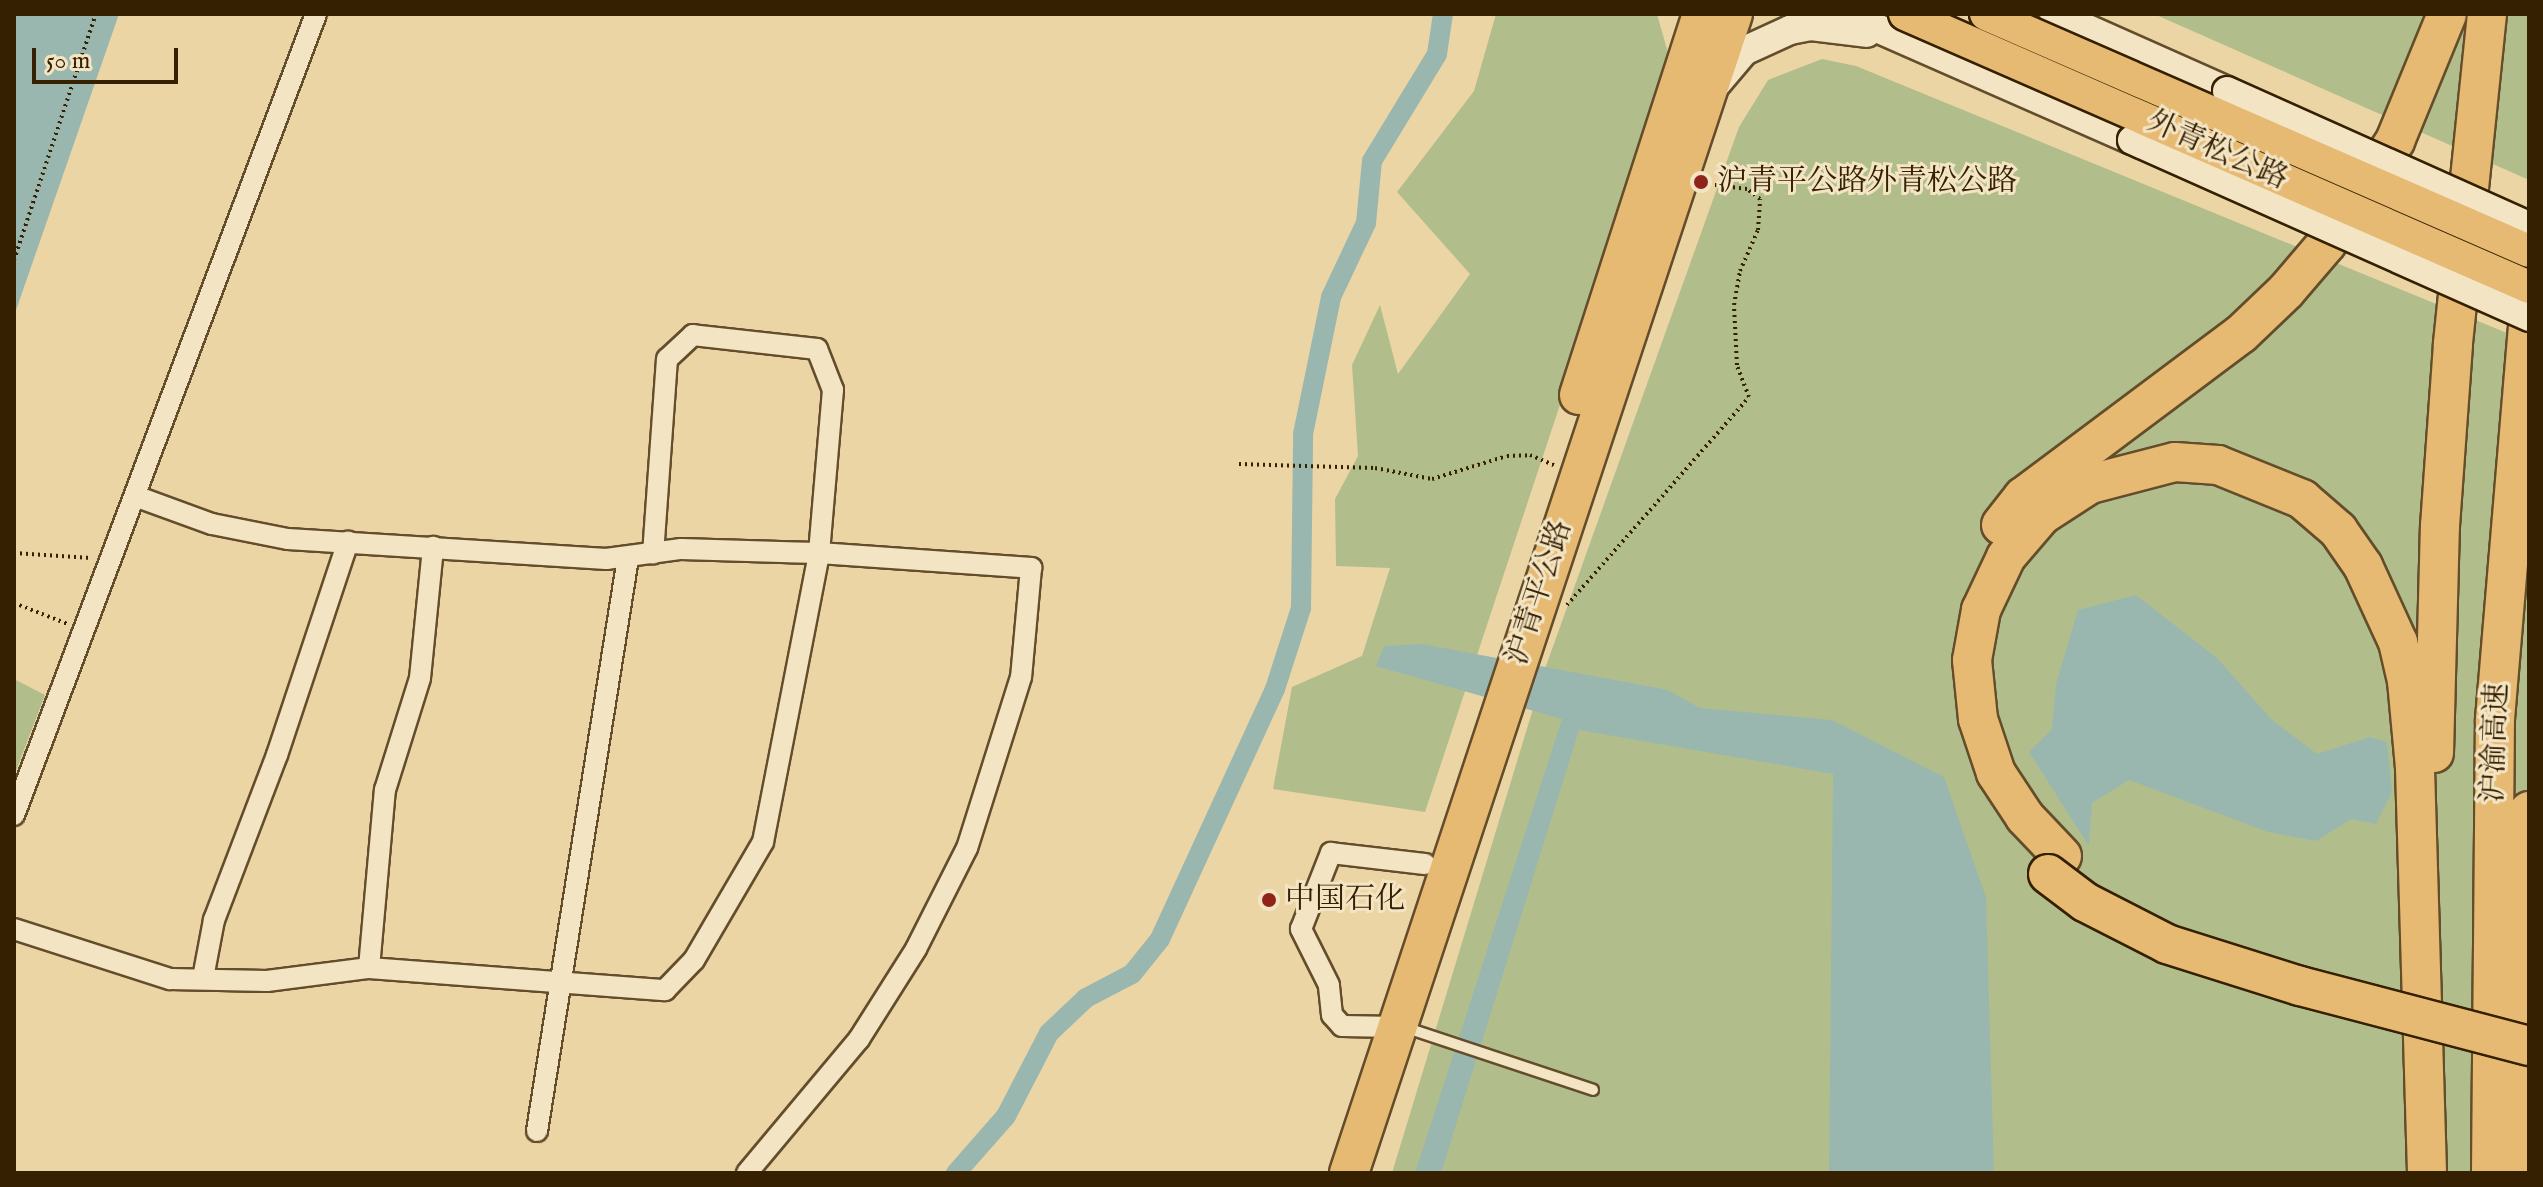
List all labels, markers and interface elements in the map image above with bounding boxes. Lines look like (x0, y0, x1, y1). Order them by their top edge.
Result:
scale bar (36, 32, 182, 82)
text: 50 m (46, 46, 90, 77)
street label: 外青松公路 (2141, 104, 2293, 198)
place label: 沪青平公路外青松公路 (1717, 164, 2017, 200)
marker: 沪青平公路外青松公路 (1692, 173, 1710, 191)
street label: 沪青平公路 (1500, 516, 1580, 670)
street label: 沪渝高速 (2476, 682, 2516, 804)
place label: 中国石化 (1285, 882, 1405, 918)
marker: 中国石化 (1260, 891, 1278, 909)

